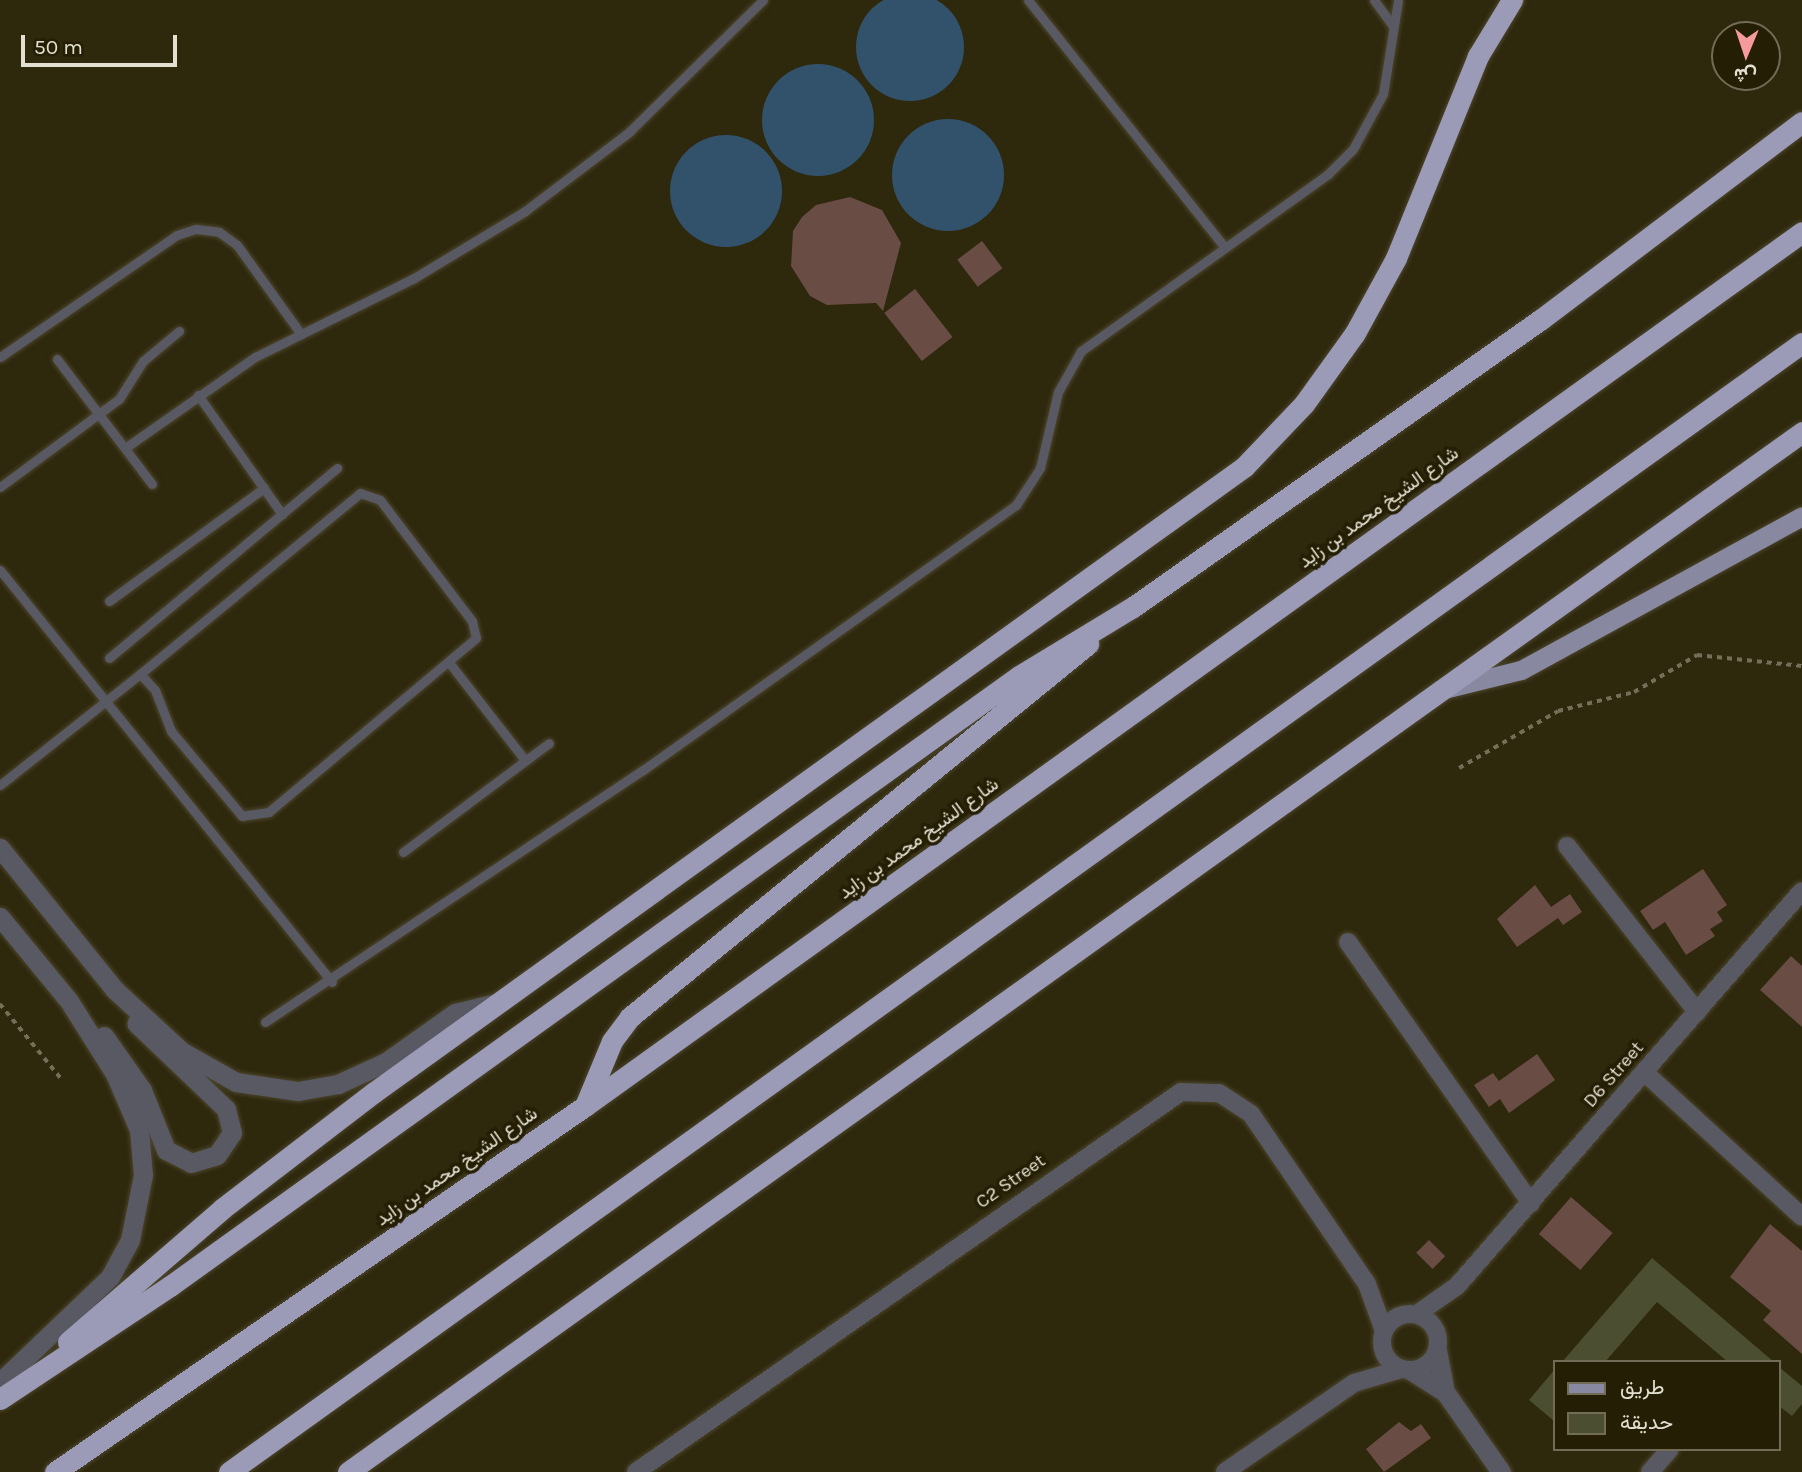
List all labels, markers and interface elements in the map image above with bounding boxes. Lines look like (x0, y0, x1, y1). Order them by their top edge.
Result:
scale bar (24, 21, 180, 65)
north arrow (1711, 21, 1781, 91)
text: 50 m (34, 35, 83, 59)
text: ش (1734, 64, 1757, 86)
street label: شارع الشيخ محمد بن زايد (1295, 442, 1463, 574)
street label: شارع الشيخ محمد بن زايد (835, 773, 1003, 905)
street label: D6 Street (1579, 1037, 1649, 1113)
street label: شارع الشيخ محمد بن زايد (372, 1103, 542, 1231)
street label: C2 Street (972, 1150, 1050, 1214)
legend (1554, 1360, 1781, 1451)
text: طريق (1620, 1375, 1665, 1399)
text: حديقة (1620, 1410, 1673, 1434)

